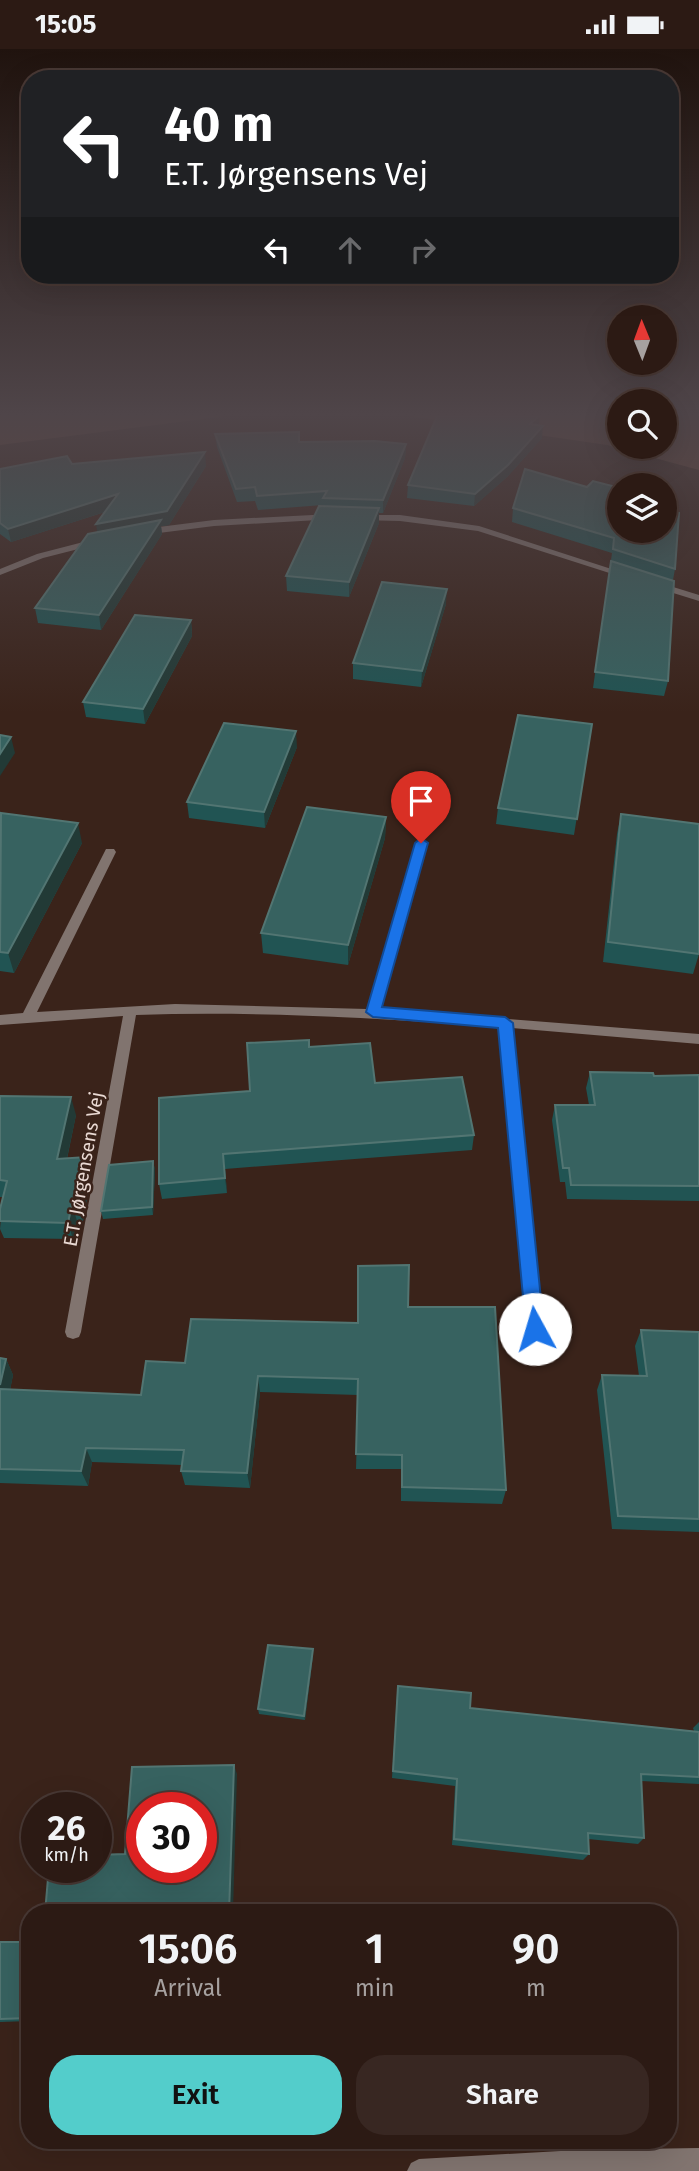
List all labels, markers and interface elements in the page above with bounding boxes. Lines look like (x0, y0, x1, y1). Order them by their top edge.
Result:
text: 15:05 (35, 9, 96, 40)
text: 40 m (164, 95, 273, 154)
icon: left (49, 98, 140, 189)
text: E.T. Jørgensens Vej (164, 155, 428, 193)
icon: left (258, 231, 296, 269)
icon: ahead (331, 231, 369, 269)
icon: right (404, 231, 442, 269)
north arrow (607, 305, 677, 375)
map controls (607, 305, 677, 543)
button: search (607, 389, 677, 459)
button: layers (607, 473, 677, 543)
pin (391, 771, 451, 843)
icon: arrive (402, 782, 440, 820)
street label: E.T. Jørgensens Vej (59, 1090, 108, 1248)
position arrow (498, 1292, 572, 1366)
speed limit sign: 30 (126, 1792, 217, 1883)
text: 26 (48, 1807, 85, 1849)
text: km/h (44, 1844, 89, 1866)
text: 15:06 (138, 1924, 237, 1974)
text: 1 (365, 1924, 384, 1974)
text: 90 (512, 1924, 560, 1974)
text: Arrival (154, 1974, 222, 2002)
text: min (355, 1974, 395, 2002)
text: m (526, 1974, 546, 2002)
button: Exit (49, 2055, 342, 2135)
button: Share (356, 2055, 649, 2135)

